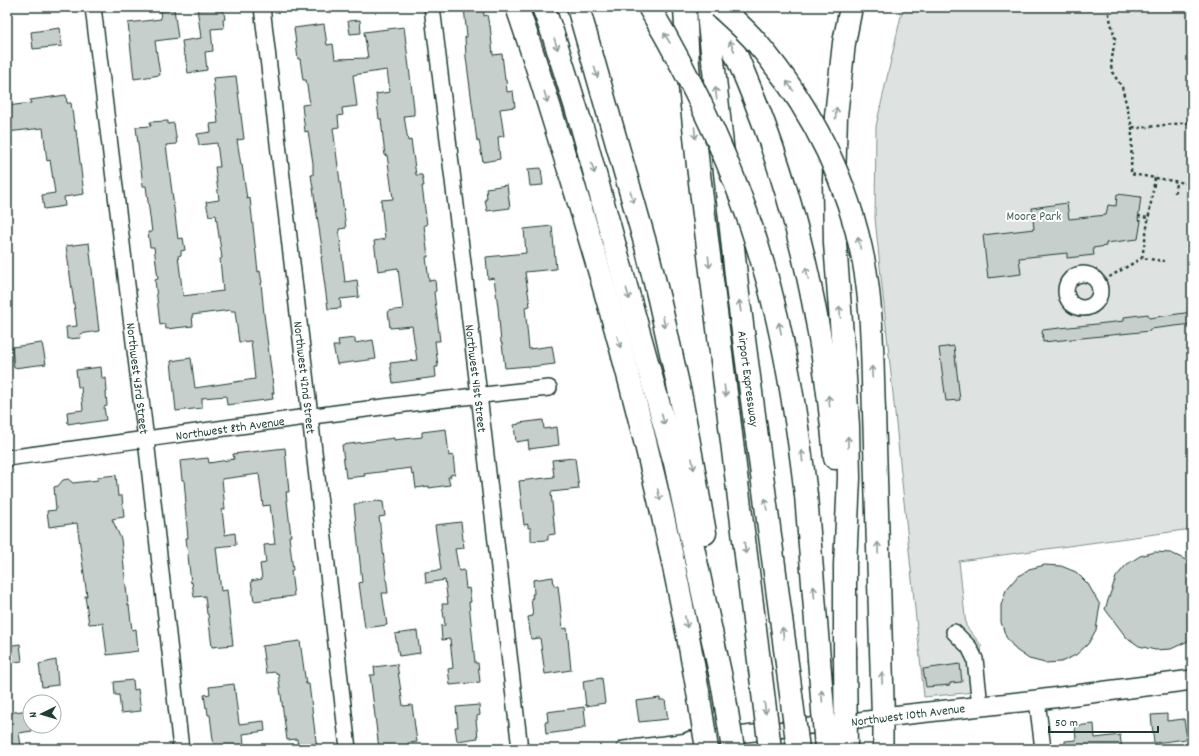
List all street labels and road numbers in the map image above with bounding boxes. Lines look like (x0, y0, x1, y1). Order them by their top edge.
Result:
street label: Northwest 42nd Street (287, 320, 319, 435)
street label: Northwest 43rd Street (120, 322, 152, 435)
street label: Northwest 41st Street (459, 324, 490, 434)
street label: Airport Expressway (731, 330, 763, 429)
street label: Northwest 8th Avenue (175, 413, 286, 447)
street label: Northwest 10th Avenue (850, 700, 966, 733)

